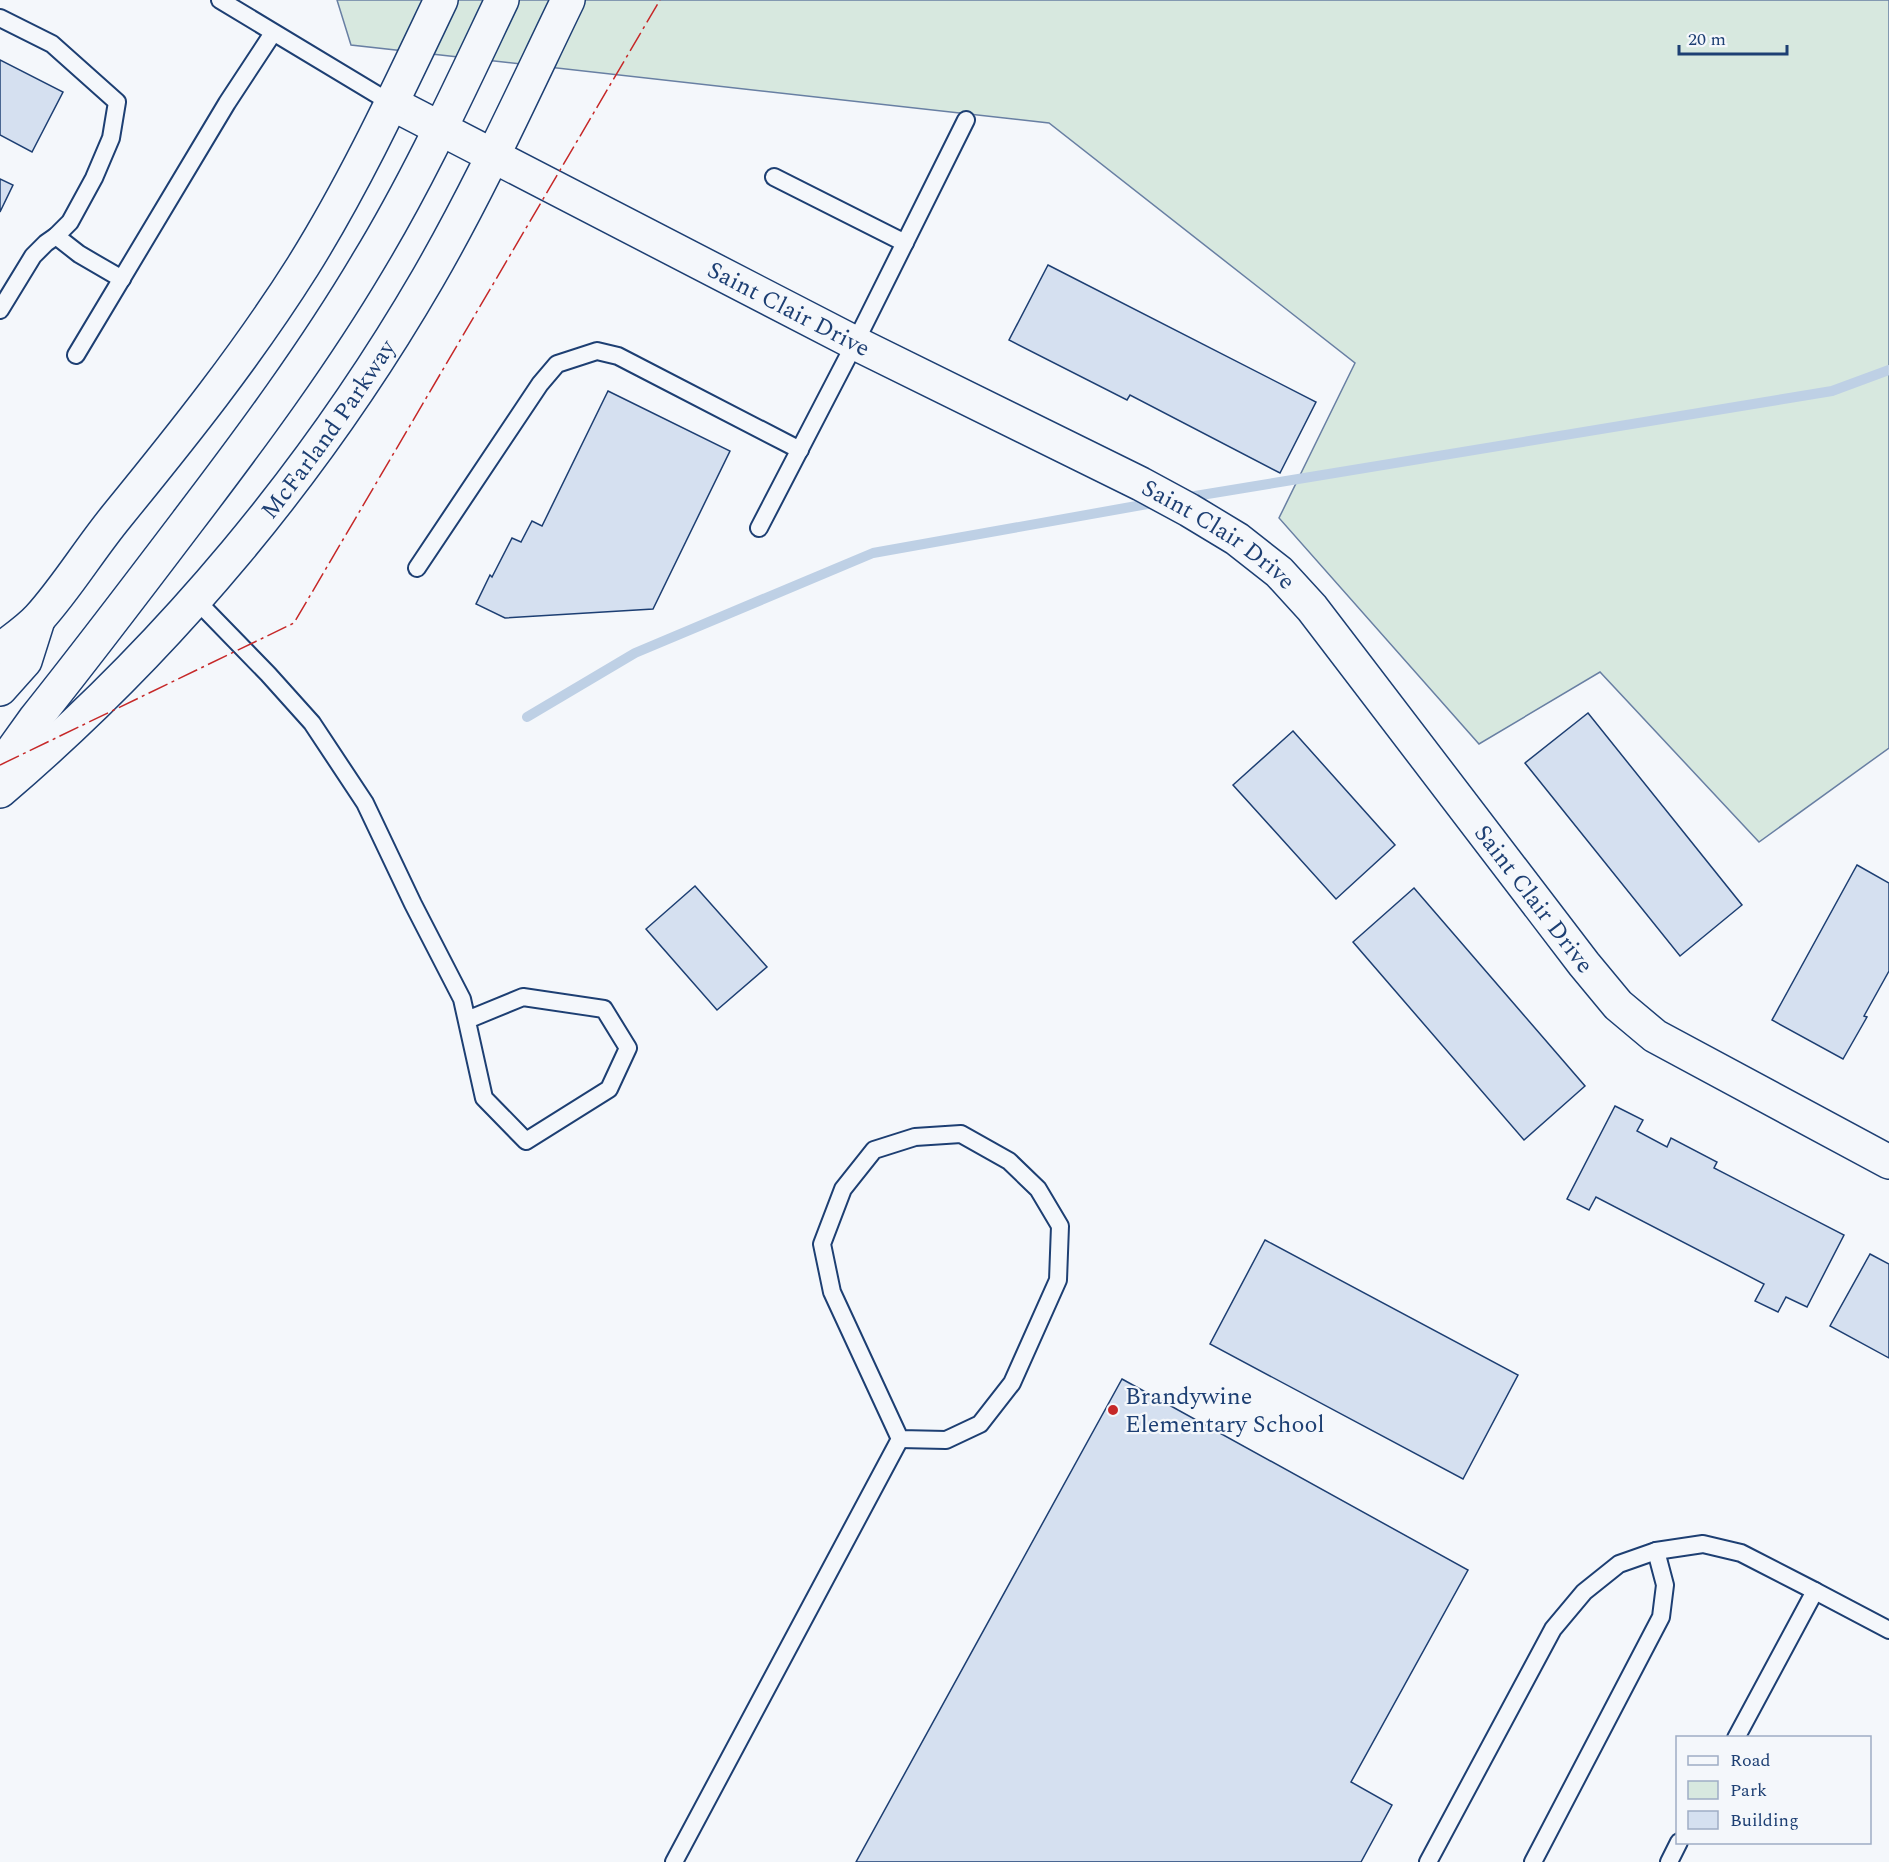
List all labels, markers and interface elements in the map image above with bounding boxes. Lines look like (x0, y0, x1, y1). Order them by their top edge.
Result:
scale bar (1679, 18, 1787, 56)
text: 20 m (1688, 26, 1726, 53)
street label: Saint Clair Drive (701, 253, 876, 367)
street label: McFarland Parkway (253, 332, 406, 527)
street label: Saint Clair Drive (1135, 471, 1304, 598)
street label: Saint Clair Drive (1465, 817, 1602, 982)
place label: Brandywine Elementary School (1125, 1379, 1325, 1443)
marker: Brandywine Elementary School (1106, 1403, 1120, 1417)
legend (1676, 1736, 1871, 1844)
text: Road (1730, 1747, 1771, 1774)
text: Park (1730, 1777, 1767, 1804)
text: Building (1730, 1807, 1799, 1834)

